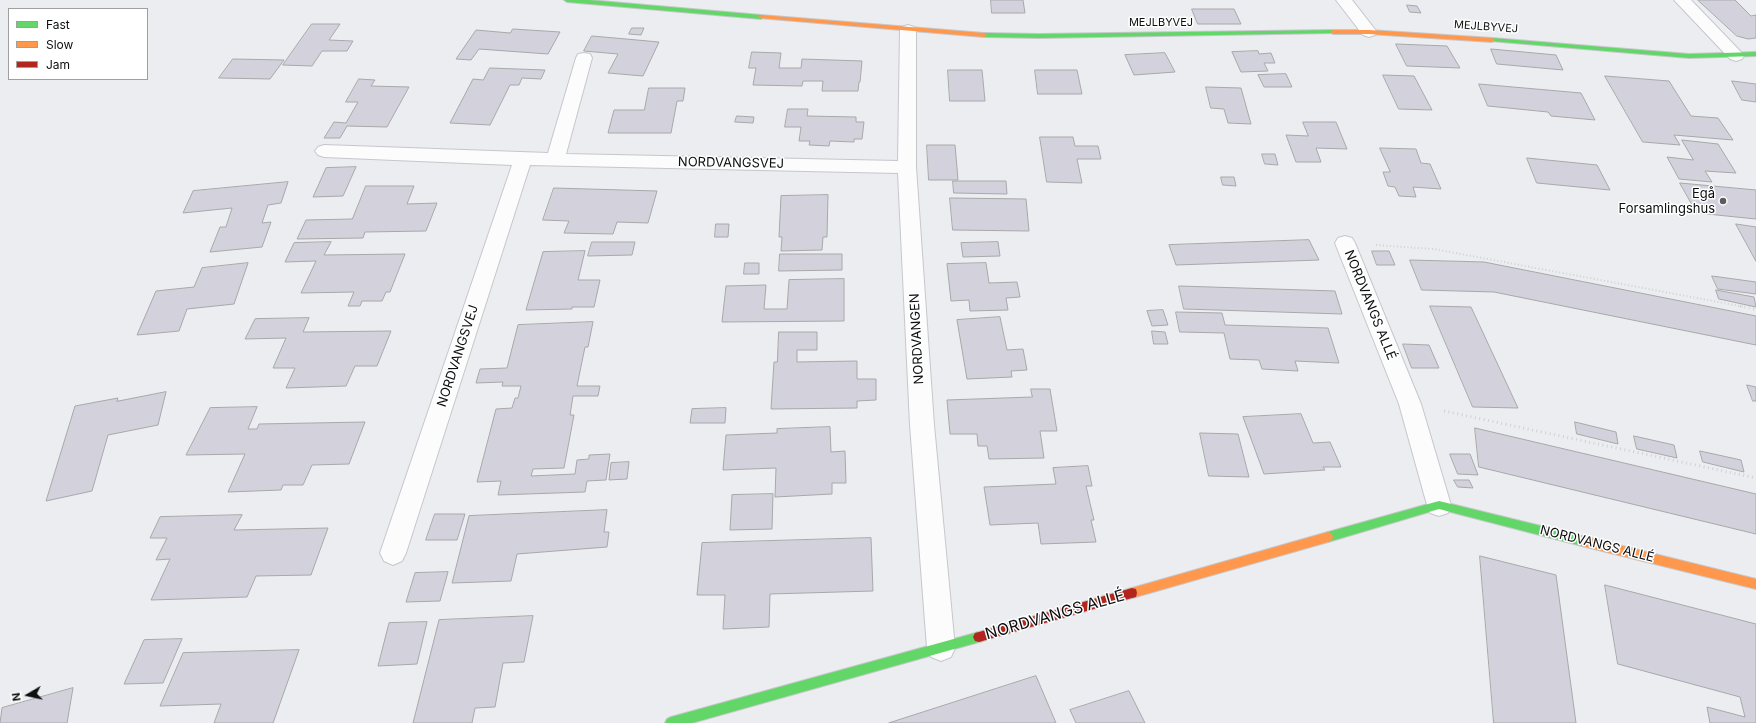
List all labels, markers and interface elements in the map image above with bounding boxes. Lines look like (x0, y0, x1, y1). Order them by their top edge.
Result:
legend (8, 8, 148, 80)
street label: MEJLBYVEJ (1129, 16, 1193, 30)
text: Fast (46, 17, 70, 32)
street label: MEJLBYVEJ (1454, 18, 1518, 36)
text: Slow (46, 37, 73, 52)
text: Jam (46, 57, 70, 72)
street label: NORDVANGSVEJ (678, 154, 784, 172)
place label: Egå Forsamlingshus (1619, 186, 1715, 217)
marker: Egå Forsamlingshus (1718, 196, 1728, 206)
street label: NORDVANGS ALLÉ (1341, 248, 1399, 362)
street label: NORDVANGEN (907, 293, 927, 385)
street label: NORDVANGSVEJ (434, 303, 482, 409)
street label: NORDVANGS ALLÉ (1538, 522, 1656, 566)
street label: NORDVANGS ALLÉ (983, 586, 1127, 644)
north arrow (8, 675, 48, 715)
text: N (9, 692, 24, 702)

